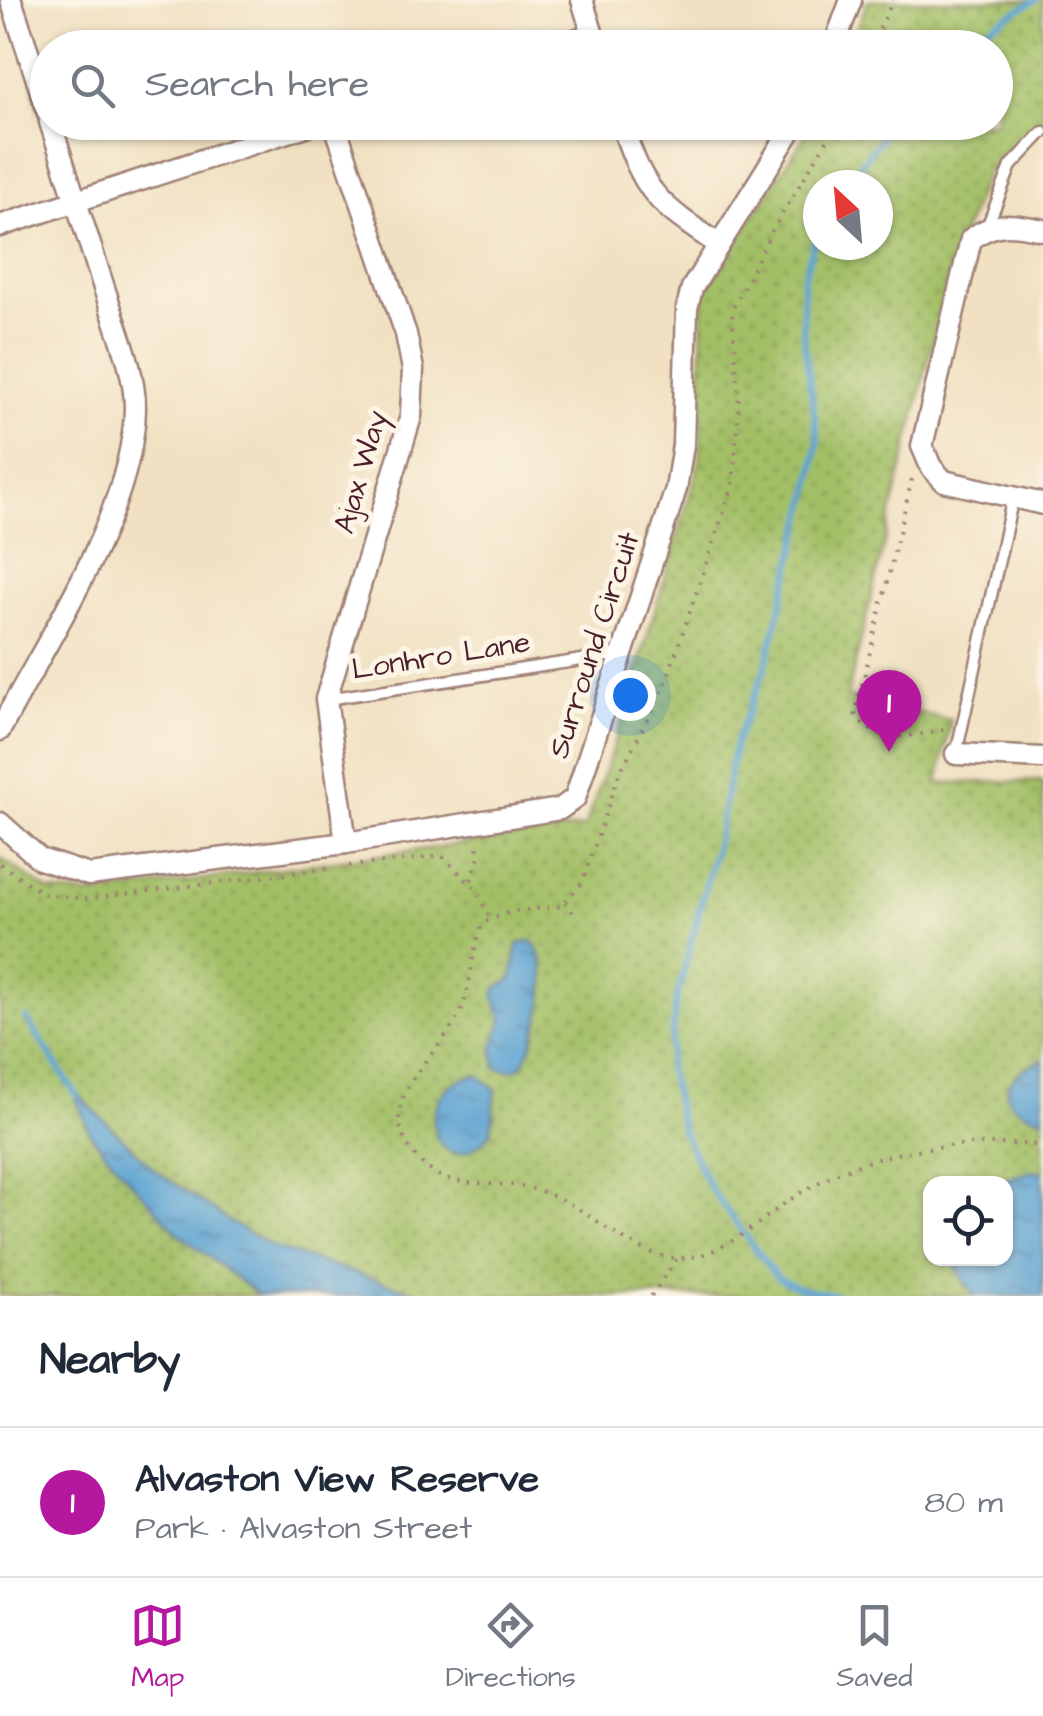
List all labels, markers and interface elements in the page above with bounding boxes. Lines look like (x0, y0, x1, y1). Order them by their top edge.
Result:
search box (30, 30, 1013, 140)
icon: search (65, 58, 120, 113)
text: Search here (145, 59, 369, 111)
north arrow (803, 170, 893, 260)
street label: Ajax Way (323, 406, 399, 539)
street label: Surround Circuit (538, 527, 650, 763)
street label: Lonhro Lane (349, 621, 533, 691)
your location (605, 670, 656, 721)
pin: 1 (856, 670, 922, 752)
map controls (923, 1176, 1013, 1266)
button: locate (923, 1176, 1013, 1266)
text: Nearby (40, 1332, 180, 1390)
text: Alvaston View Reserve (135, 1454, 539, 1506)
text: 1 (70, 1480, 75, 1525)
text: 80 m (924, 1480, 1003, 1525)
text: Park · Alvaston Street (135, 1506, 472, 1551)
tab: Map (130, 1598, 185, 1697)
tab: Directions (446, 1598, 576, 1697)
tab: Saved (836, 1598, 913, 1697)

